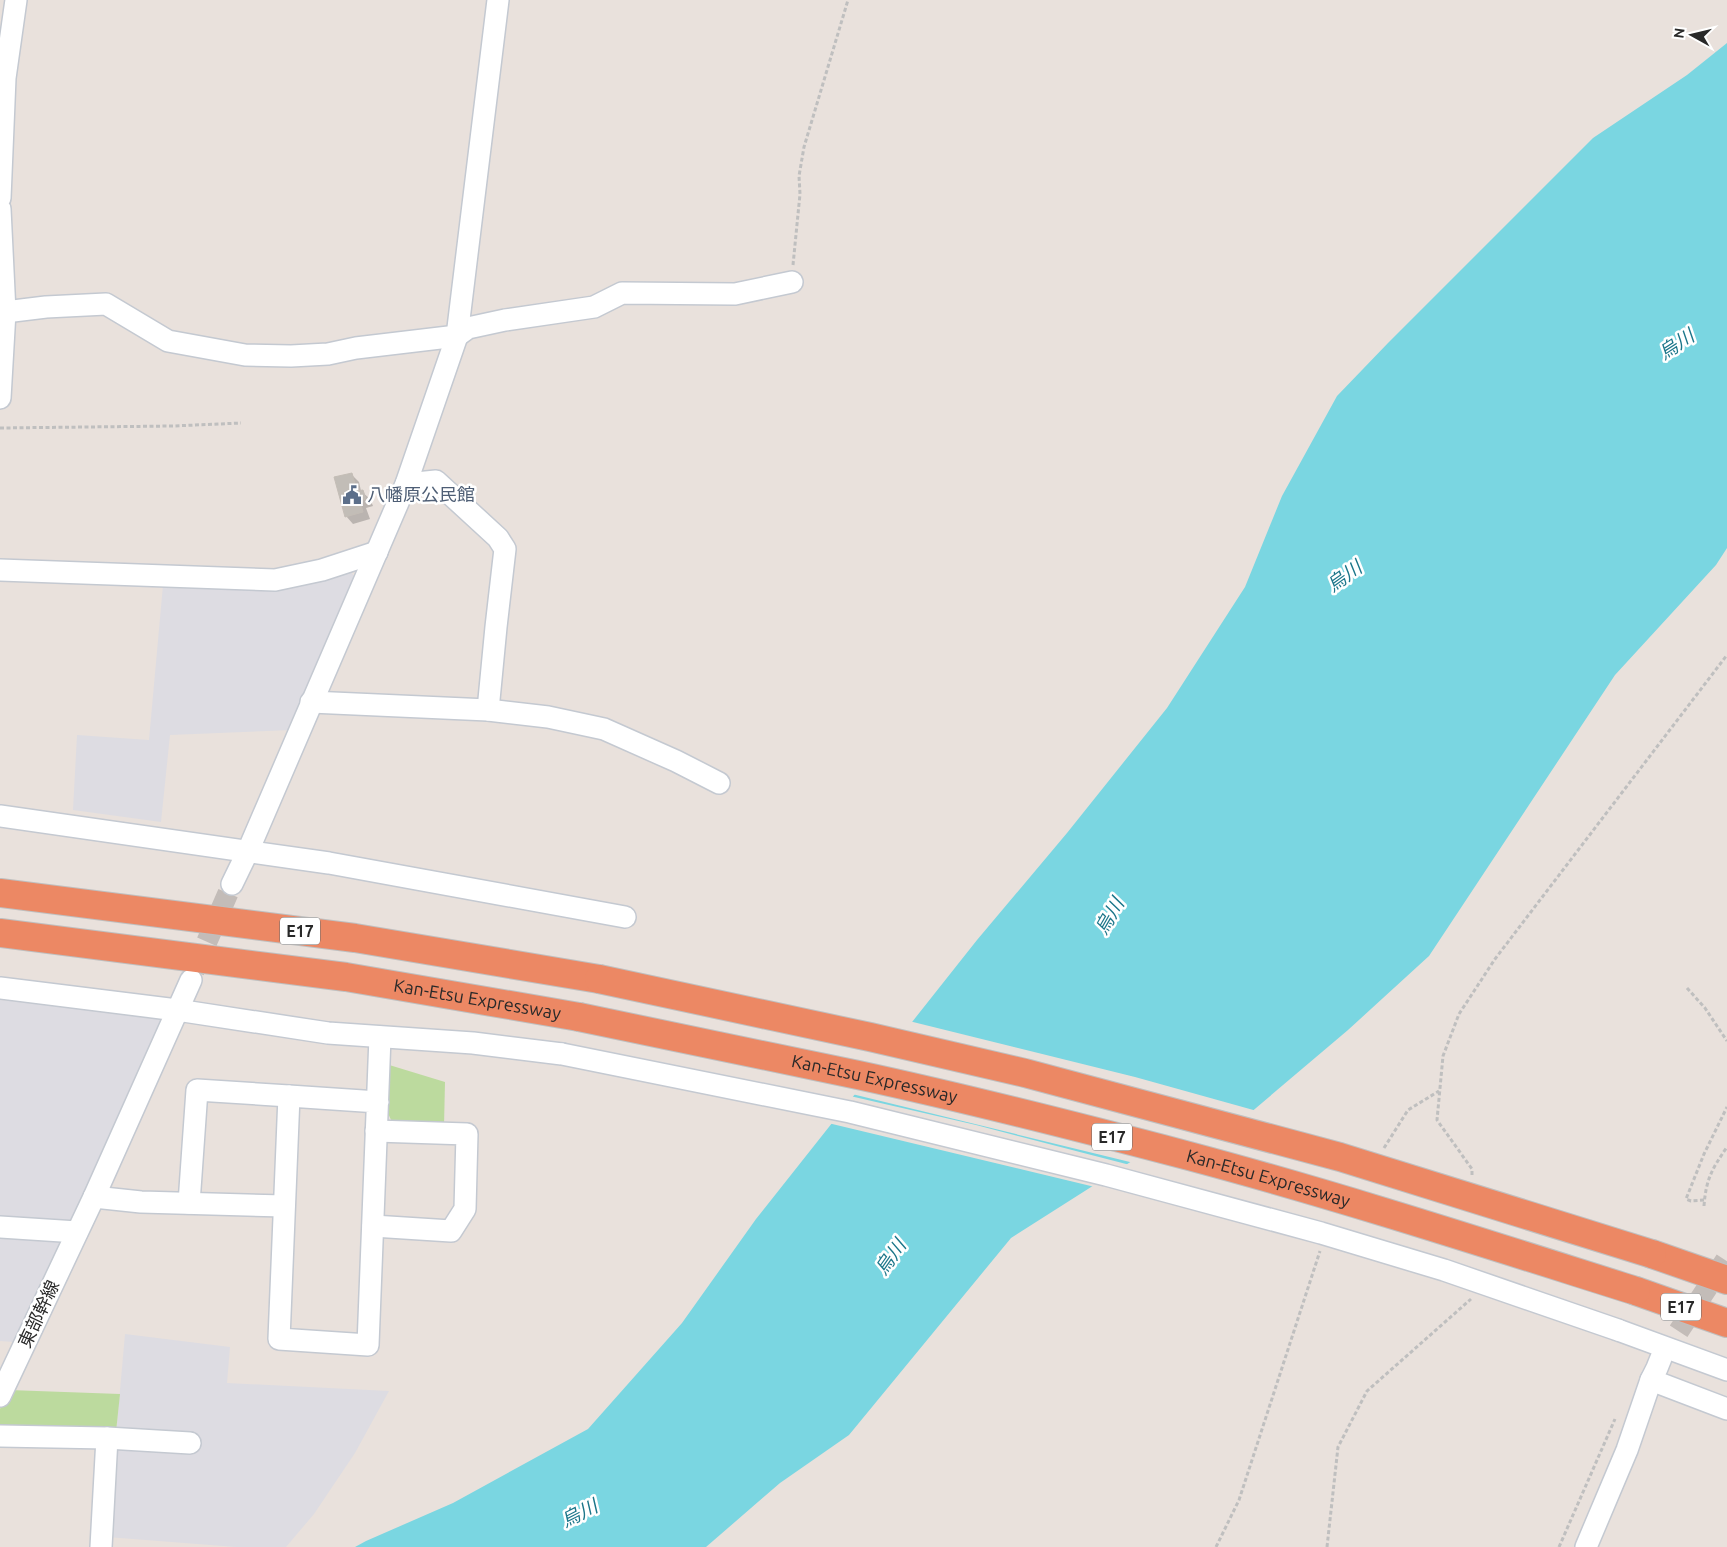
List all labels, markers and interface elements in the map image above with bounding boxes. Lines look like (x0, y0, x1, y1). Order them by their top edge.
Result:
north arrow (1667, 10, 1717, 60)
text: N (1670, 27, 1688, 39)
water label: 烏川 (1654, 323, 1700, 364)
public building icon: 八幡原公民館 (341, 484, 363, 506)
place label: 八幡原公民館 (367, 484, 475, 504)
water label: 烏川 (1322, 555, 1367, 596)
water label: 烏川 (1090, 892, 1129, 938)
road number: E17 (280, 918, 320, 944)
street label: Kan-Etsu Expressway (392, 974, 563, 1023)
street label: Kan-Etsu Expressway (790, 1050, 960, 1106)
road number: E17 (1092, 1124, 1132, 1150)
street label: Kan-Etsu Expressway (1184, 1145, 1353, 1210)
water label: 烏川 (870, 1233, 911, 1279)
street label: 東部幹線 (14, 1277, 62, 1350)
road number: E17 (1661, 1294, 1701, 1320)
water label: 烏川 (557, 1494, 603, 1531)

